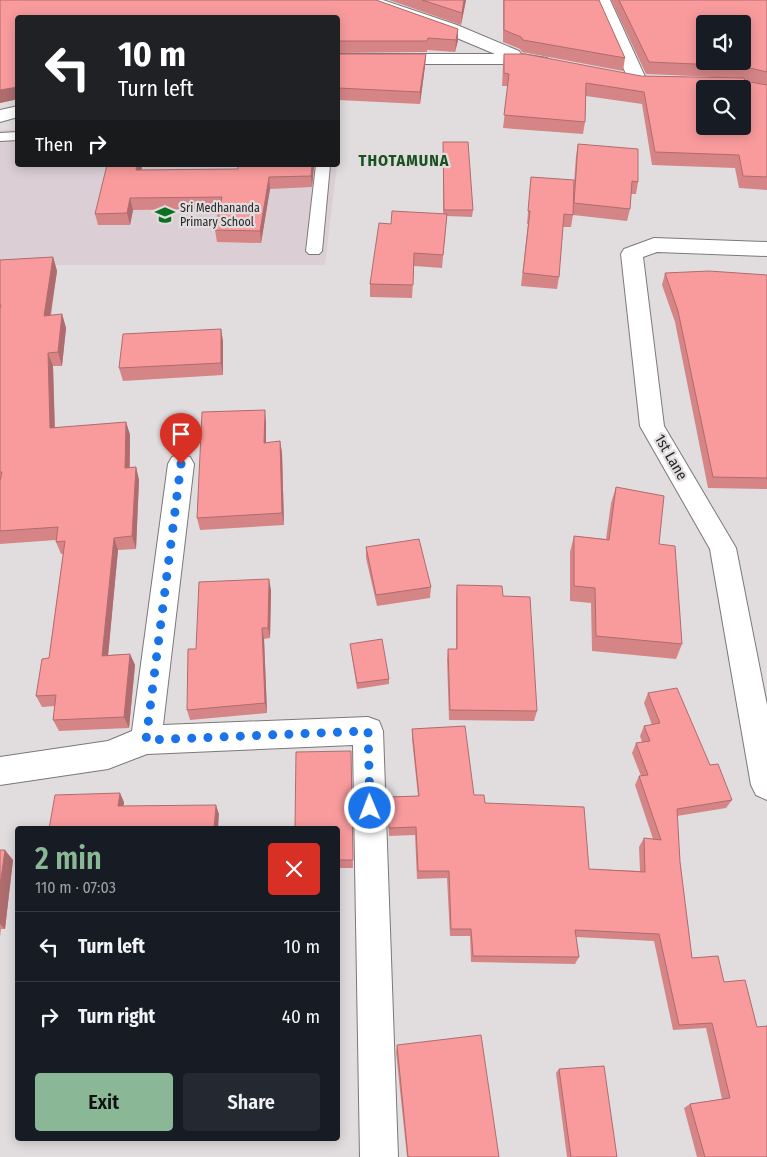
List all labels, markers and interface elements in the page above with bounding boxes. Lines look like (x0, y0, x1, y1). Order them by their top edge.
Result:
map controls (696, 15, 751, 135)
button: sound (696, 15, 751, 70)
text: 10 m (118, 33, 186, 75)
icon: left (35, 35, 100, 100)
text: Turn left (118, 75, 194, 102)
button: search (696, 80, 751, 135)
icon: right (83, 130, 111, 158)
text: Then (35, 133, 73, 156)
district label: THOTAMUNA (359, 151, 449, 170)
place label: Sri Medhananda Primary School (180, 201, 260, 229)
school or university icon: Sri Medhananda Primary School (154, 204, 176, 226)
pin (160, 413, 202, 464)
icon: arrive (167, 420, 195, 448)
street label: 1st Lane (651, 431, 691, 483)
position arrow (343, 781, 395, 833)
text: 2 min (35, 841, 102, 877)
button: close (268, 843, 320, 895)
text: 110 m · 07:03 (35, 878, 116, 897)
icon: left (35, 933, 63, 961)
text: Turn left (78, 935, 145, 958)
text: 10 m (284, 935, 320, 958)
icon: right (35, 1003, 63, 1031)
text: Turn right (78, 1005, 155, 1028)
text: 40 m (282, 1005, 320, 1028)
button: Exit (35, 1073, 173, 1131)
button: Share (183, 1073, 320, 1131)

